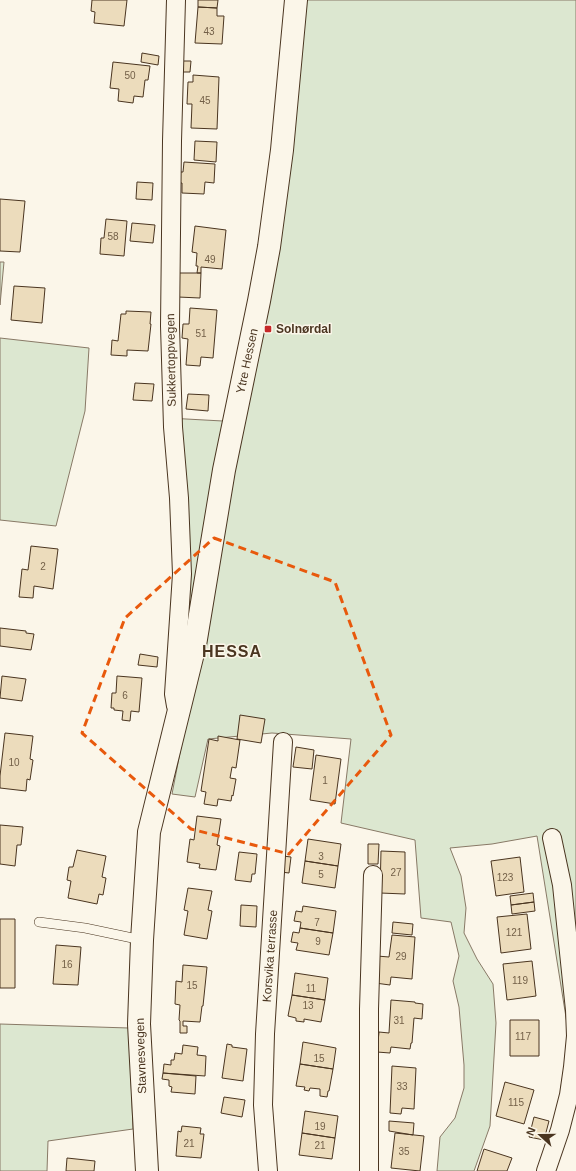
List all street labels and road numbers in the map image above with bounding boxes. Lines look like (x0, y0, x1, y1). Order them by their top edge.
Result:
street label: Sukkertoppvegen (163, 313, 179, 407)
street label: Ytre Hessen (233, 327, 261, 395)
street label: Korsvika terrasse (260, 909, 280, 1003)
street label: Stavnesvegen (133, 1018, 149, 1094)

